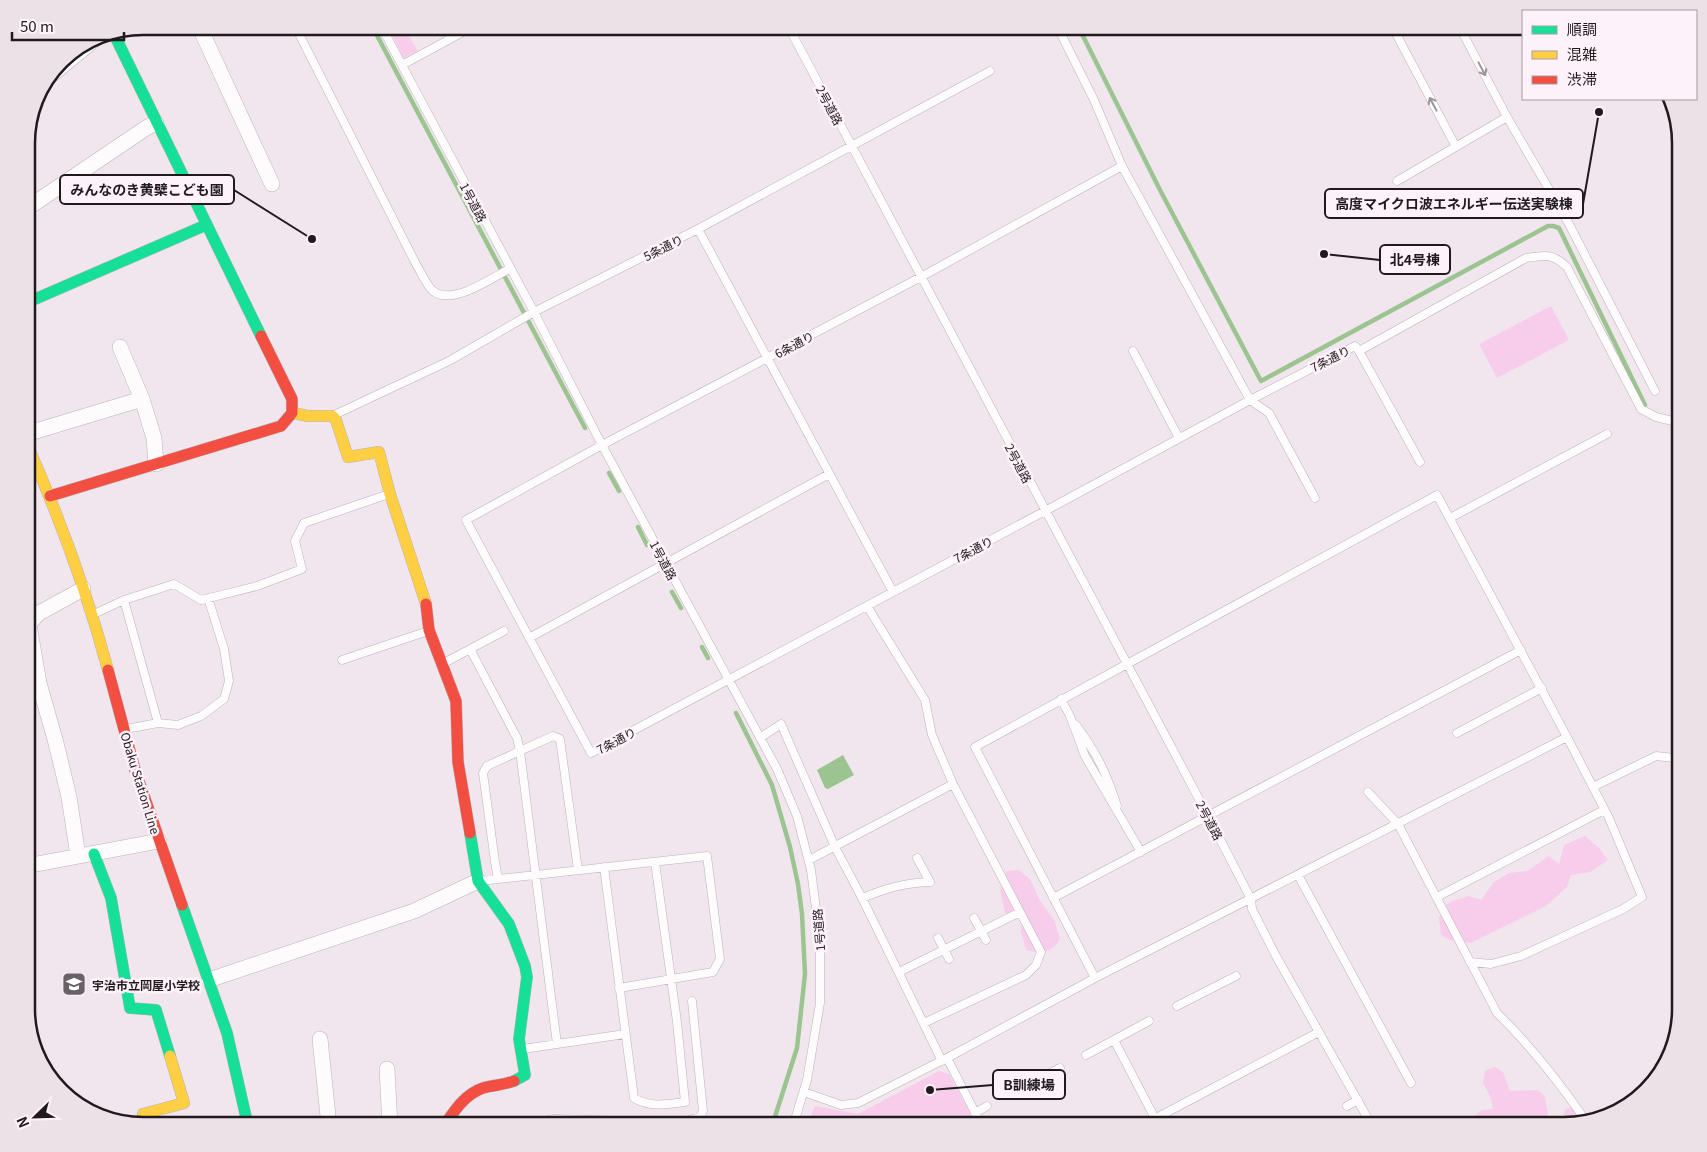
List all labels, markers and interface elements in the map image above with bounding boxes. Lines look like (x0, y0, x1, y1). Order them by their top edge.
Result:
scale bar (12, 10, 125, 42)
legend (1522, 10, 1697, 100)
text: 50 m (20, 15, 54, 36)
text: 順調 (1567, 18, 1597, 39)
text: 混雑 (1567, 43, 1597, 64)
one-way arrow (1477, 62, 1487, 77)
text: 渋滞 (1567, 68, 1597, 89)
street label: 2号道路 (812, 82, 848, 128)
one-way arrow (1428, 97, 1437, 112)
callout: みんなのき黄檗こども園 (60, 175, 234, 204)
text: みんなのき黄檗こども園 (70, 179, 224, 199)
street label: 1号道路 (456, 179, 492, 225)
callout: 高度マイクロ波エネルギー伝送実験棟 (1325, 189, 1583, 218)
text: 高度マイクロ波エネルギー伝送実験棟 (1335, 193, 1573, 213)
street label: 5条通り (640, 230, 686, 264)
callout: 北4号棟 (1380, 245, 1450, 274)
text: 北4号棟 (1390, 249, 1440, 269)
street label: 6条通り (771, 326, 817, 362)
street label: 7条通り (1307, 341, 1353, 375)
street label: 2号道路 (1001, 440, 1037, 486)
street label: 7条通り (950, 531, 996, 567)
street label: 1号道路 (646, 537, 682, 583)
street label: 7条通り (593, 722, 639, 758)
street label: Obaku Station Line (117, 730, 165, 836)
street label: 2号道路 (1192, 797, 1228, 843)
street label: 1号道路 (808, 908, 828, 952)
school or university icon: 宇治市立岡屋小学校 (61, 971, 87, 997)
place label: 宇治市立岡屋小学校 (92, 976, 200, 993)
callout: B訓練場 (993, 1070, 1065, 1099)
text: B訓練場 (1003, 1074, 1055, 1094)
north arrow (10, 1092, 60, 1142)
text: N (11, 1114, 33, 1131)

